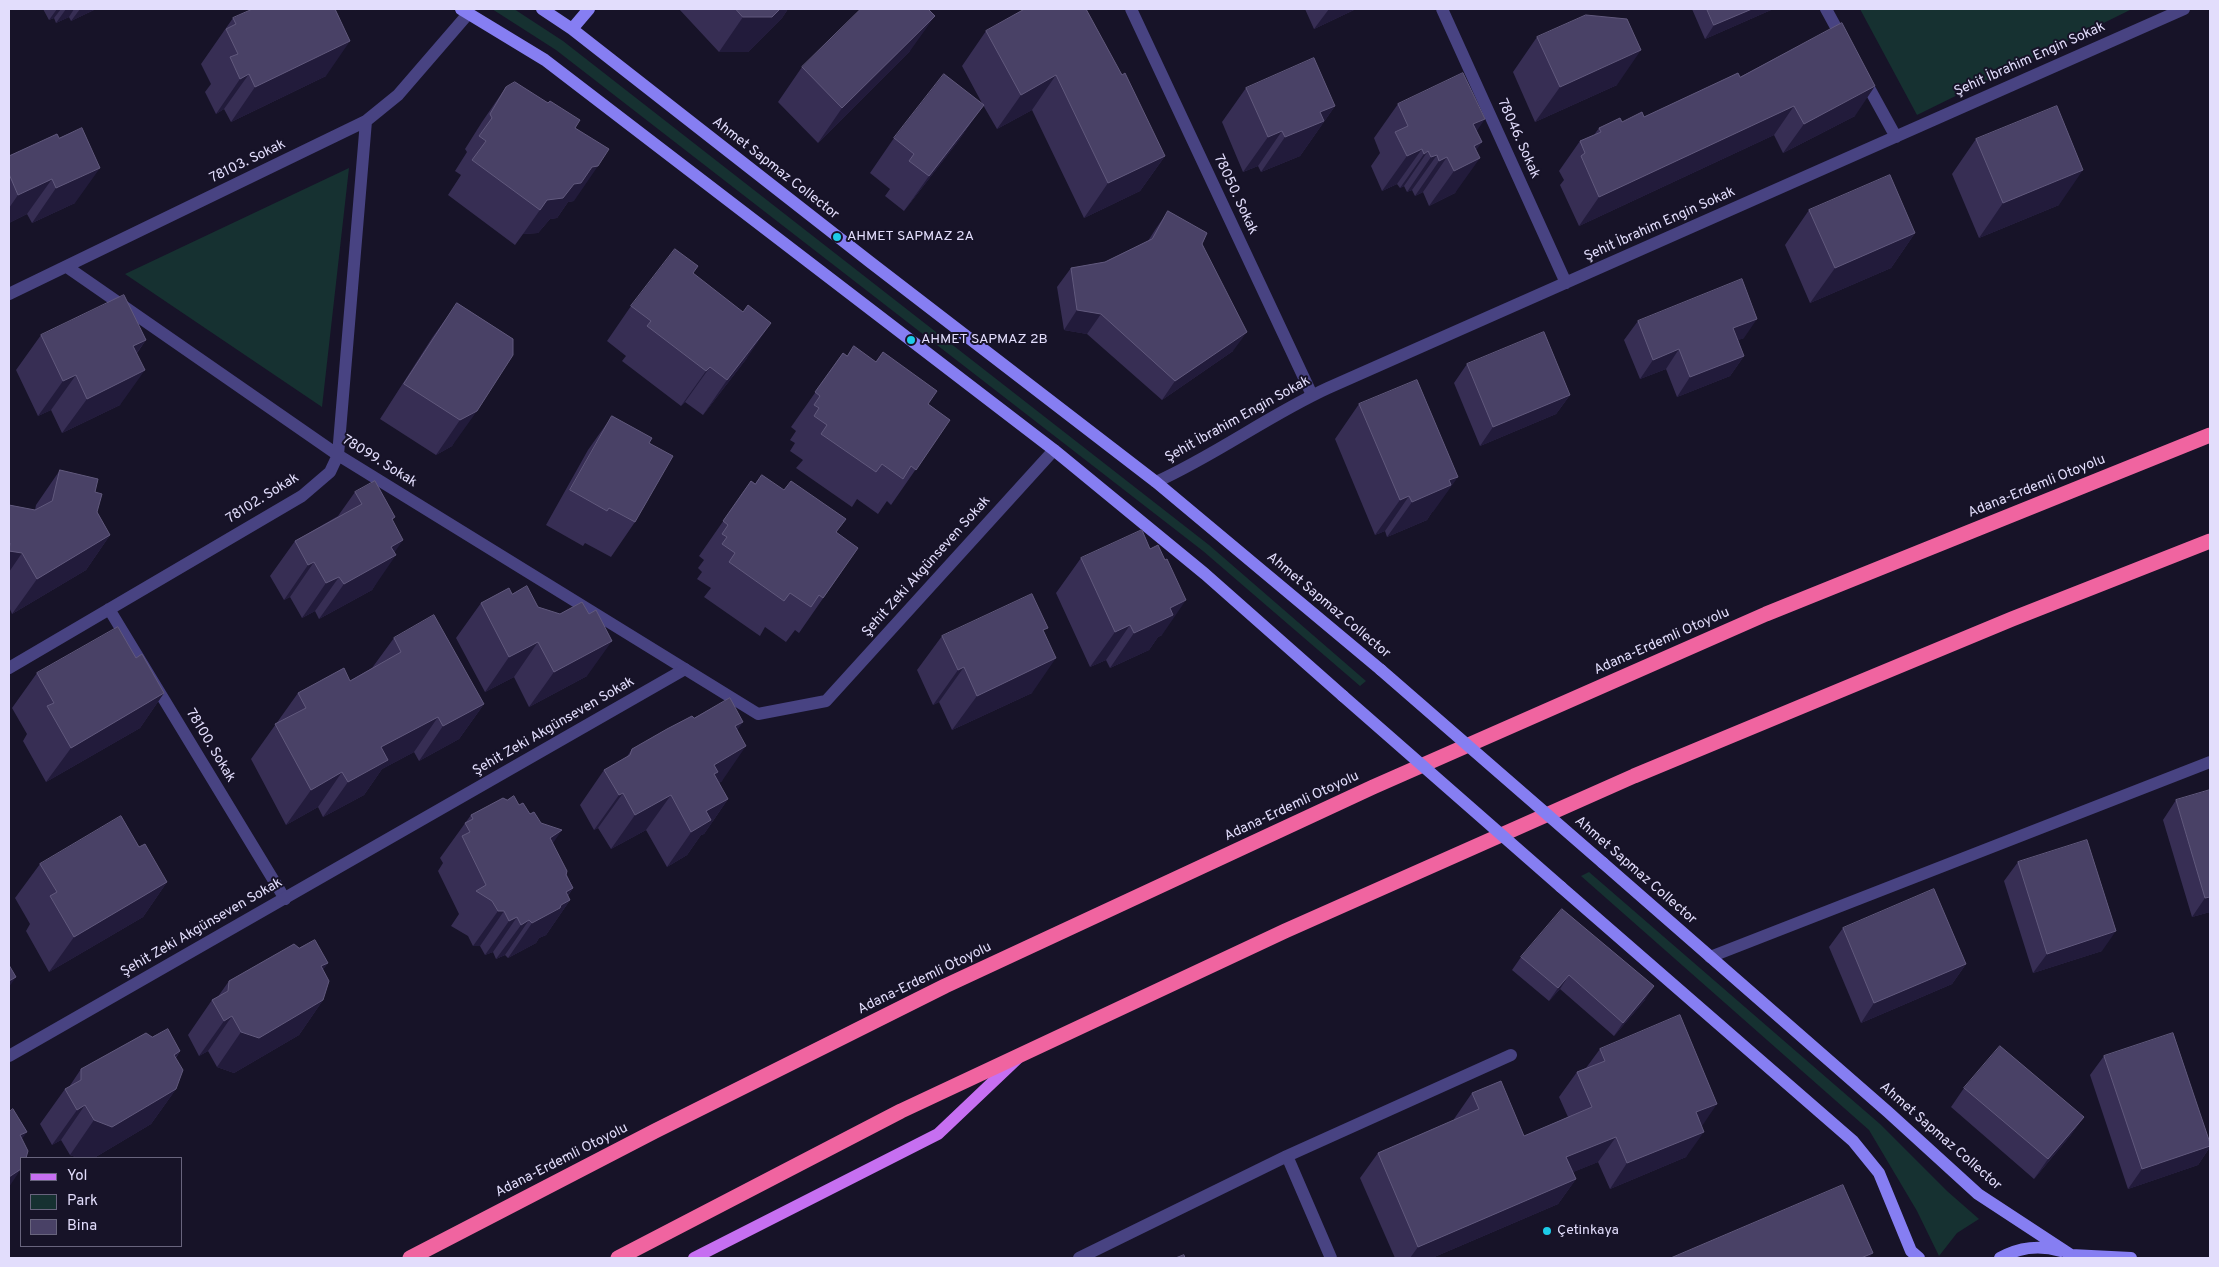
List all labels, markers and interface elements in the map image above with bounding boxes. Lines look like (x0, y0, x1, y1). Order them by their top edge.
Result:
street label: Şehit İbrahim Engin Sokak (1952, 19, 2108, 101)
street label: 78046. Sokak (1493, 96, 1543, 182)
street label: Ahmet Sapmaz Collector (708, 114, 842, 224)
street label: 78103. Sokak (207, 136, 289, 188)
street label: 78050. Sokak (1209, 152, 1261, 238)
street label: Şehit İbrahim Engin Sokak (1582, 184, 1738, 266)
place label: AHMET SAPMAZ 2A (847, 229, 974, 245)
marker: AHMET SAPMAZ 2A (831, 231, 843, 243)
place label: AHMET SAPMAZ 2B (921, 332, 1048, 348)
marker: AHMET SAPMAZ 2B (905, 334, 917, 346)
street label: Şehit İbrahim Engin Sokak (1162, 373, 1314, 467)
street label: 78099. Sokak (338, 432, 420, 492)
street label: Adana-Erdemli Otoyolu (1966, 452, 2108, 522)
street label: 78102. Sokak (224, 470, 302, 528)
street label: Şehit Zeki Akgünseven Sokak (859, 493, 995, 641)
street label: Ahmet Sapmaz Collector (1263, 549, 1393, 663)
street label: Adana-Erdemli Otoyolu (1592, 604, 1732, 680)
street label: Şehit Zeki Akgünseven Sokak (470, 674, 638, 780)
street label: 78100. Sokak (181, 706, 239, 786)
street label: Adana-Erdemli Otoyolu (1222, 768, 1362, 846)
street label: Ahmet Sapmaz Collector (1571, 813, 1699, 929)
street label: Şehit Zeki Akgünseven Sokak (118, 875, 286, 981)
street label: Adana-Erdemli Otoyolu (855, 939, 995, 1019)
street label: Ahmet Sapmaz Collector (1876, 1079, 2004, 1195)
street label: Adana-Erdemli Otoyolu (493, 1120, 631, 1202)
legend (20, 1157, 182, 1247)
text: Yol (67, 1167, 88, 1186)
text: Park (67, 1192, 98, 1211)
text: Bina (67, 1217, 97, 1236)
place label: Çetinkaya (1557, 1223, 1619, 1239)
marker: Çetinkaya (1541, 1225, 1553, 1237)

